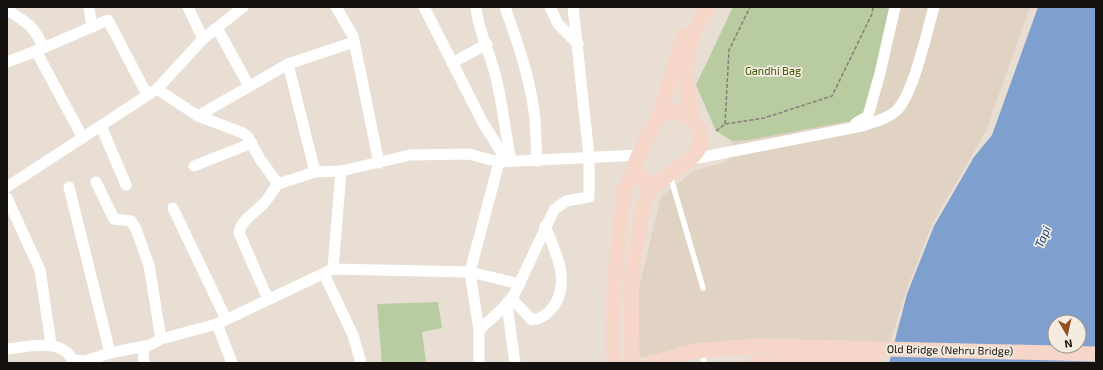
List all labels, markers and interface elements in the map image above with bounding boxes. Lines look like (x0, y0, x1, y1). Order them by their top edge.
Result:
park label: Gandhi Bag (745, 64, 801, 77)
water label: Tapi (1031, 224, 1053, 250)
north arrow (1047, 314, 1087, 354)
text: N (1064, 337, 1074, 351)
street label: Old Bridge (Nehru Bridge) (887, 342, 1013, 357)

